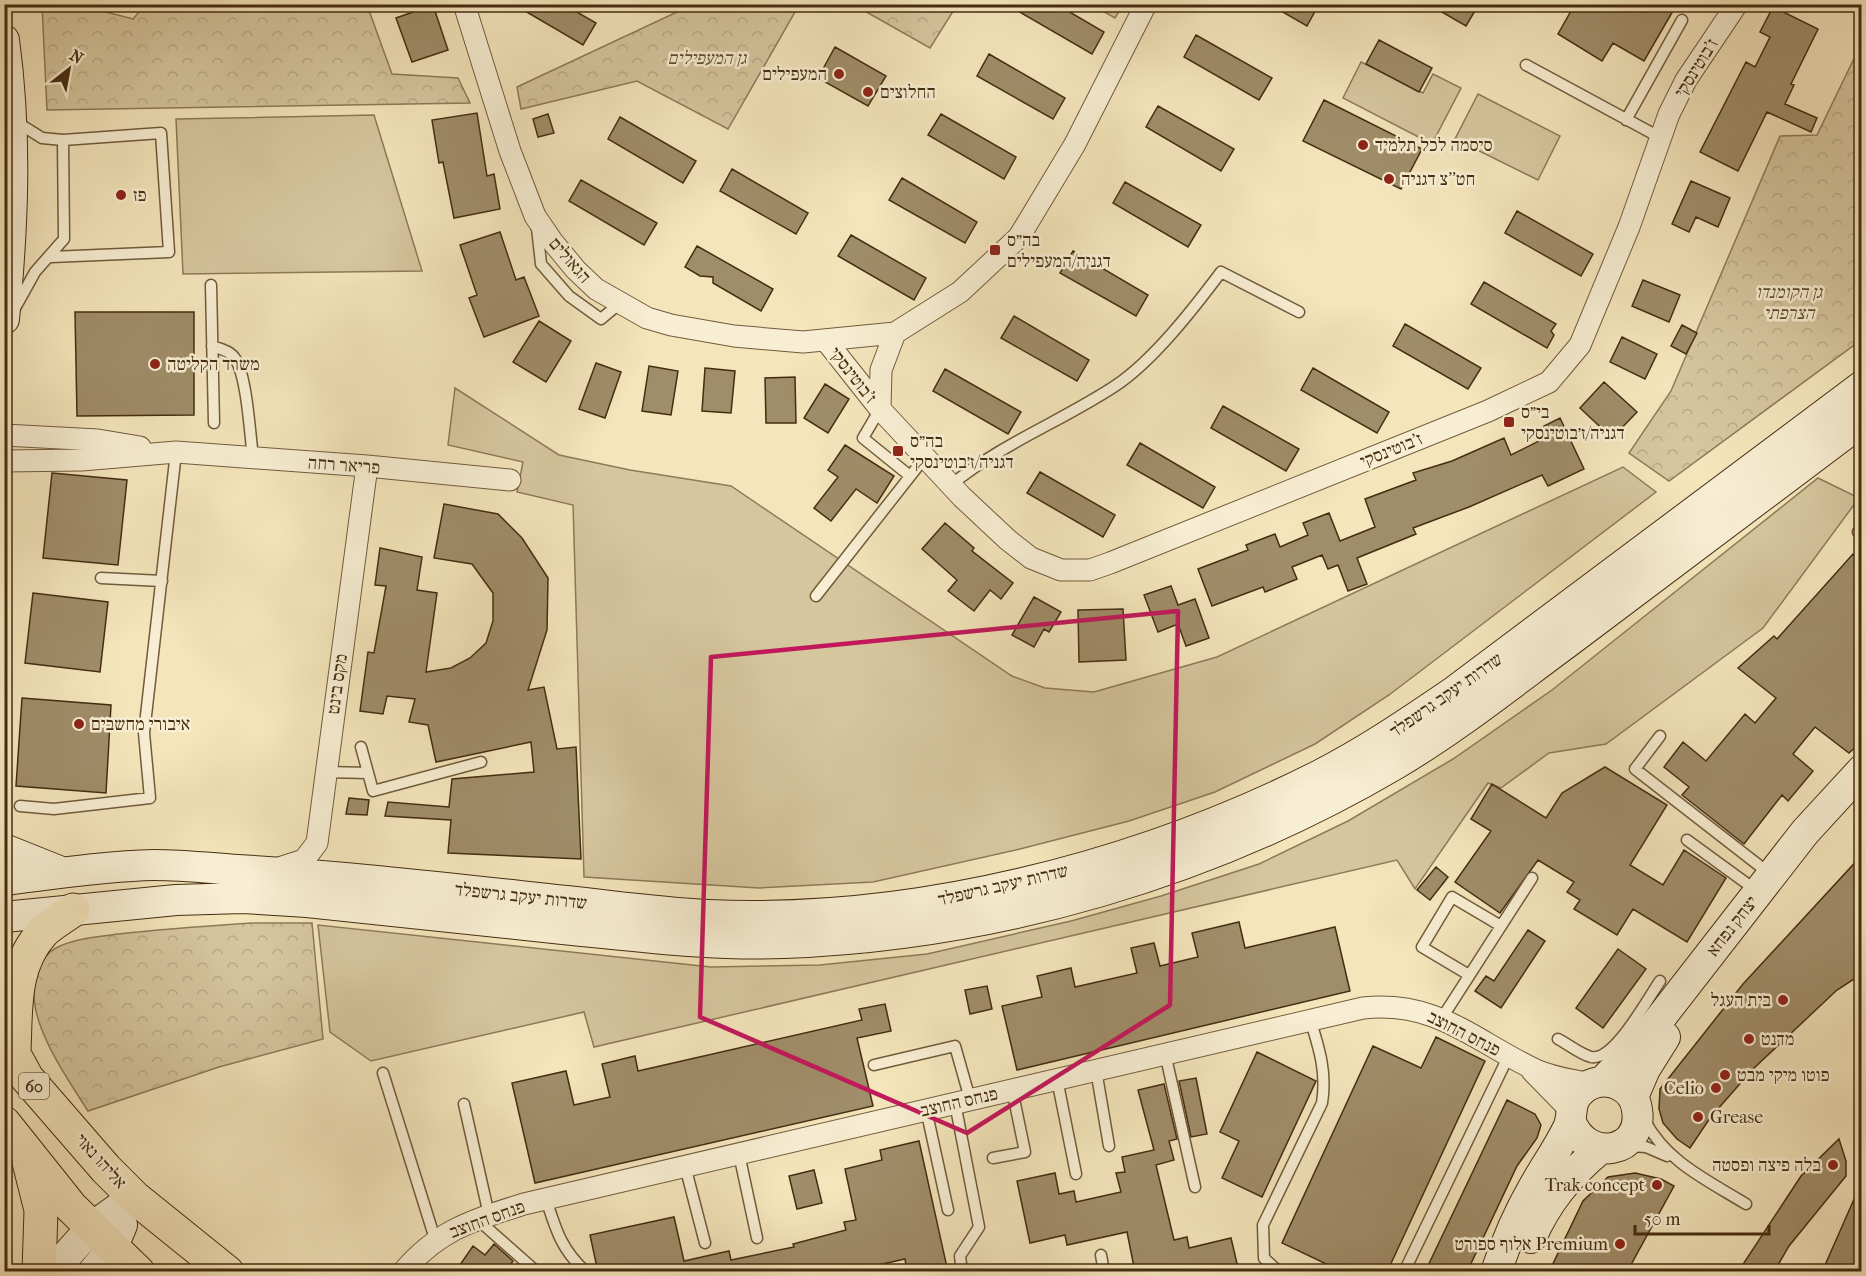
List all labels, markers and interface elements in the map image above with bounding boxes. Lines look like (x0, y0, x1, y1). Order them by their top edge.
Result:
street label: ז'בוטינסקי (1670, 35, 1723, 102)
north arrow (39, 39, 99, 99)
text: N (66, 45, 87, 68)
park label: גן המעפילים (668, 48, 747, 69)
place label: המעפילים (762, 64, 827, 85)
marker: המעפילים (832, 67, 846, 81)
place label: החלוצים (880, 82, 936, 103)
marker: החלוצים (861, 85, 875, 99)
place label: סיסמה לכל תלמיד (1375, 135, 1493, 156)
marker: סיסמה לכל תלמיד (1356, 138, 1370, 152)
place label: חט''צ דגניה (1401, 169, 1475, 190)
marker: חט''צ דגניה (1382, 172, 1396, 186)
place label: פז (133, 185, 147, 206)
marker: פז (114, 188, 128, 202)
place label: בה״ס דגניה/המעפילים (1007, 230, 1111, 272)
street label: הגאולים (544, 233, 595, 287)
marker: בה״ס דגניה/המעפילים (988, 243, 1002, 257)
park label: גן הקומנדו הצרפתי (1756, 282, 1823, 324)
street label: ז'בוטינסקי (824, 343, 881, 408)
place label: משרד הקליטה (167, 354, 260, 375)
marker: משרד הקליטה (148, 357, 162, 371)
place label: בי״ס דגניה/ז׳בוטינסקי (1521, 402, 1625, 444)
marker: בי״ס דגניה/ז׳בוטינסקי (1502, 415, 1516, 429)
street label: ז'בוטינסקי (1357, 428, 1425, 472)
place label: בה״ס דגניה/ז׳בוטינסקי (910, 431, 1014, 473)
marker: בה״ס דגניה/ז׳בוטינסקי (891, 444, 905, 458)
street label: פריאר רחה (307, 452, 381, 479)
street label: שדרות יעקב גרשפלד (1386, 649, 1507, 742)
street label: מקס בינט (323, 652, 352, 716)
place label: איבורי מחשבים (91, 714, 190, 735)
marker: איבורי מחשבים (72, 717, 86, 731)
street label: שדרות יעקב גרשפלד (936, 860, 1070, 911)
street label: שדרות יעקב גרשפלד (454, 879, 588, 914)
street label: יצחק נפחא (1702, 892, 1762, 961)
place label: בית העגל (1711, 990, 1771, 1011)
marker: בית העגל (1776, 993, 1790, 1007)
street label: פנחס החוצב (1424, 1006, 1504, 1061)
place label: מדנט (1761, 1029, 1794, 1050)
marker: מדנט (1742, 1032, 1756, 1046)
place label: פוטו מיקי מבט (1737, 1065, 1830, 1086)
marker: פוטו מיקי מבט (1718, 1068, 1732, 1082)
road number: 60 (19, 1073, 49, 1099)
place label: Celio (1664, 1078, 1704, 1099)
marker: Celio (1709, 1081, 1723, 1095)
street label: פנחס החוצב (918, 1083, 1000, 1122)
place label: Grease (1710, 1107, 1763, 1128)
marker: Grease (1691, 1110, 1705, 1124)
street label: אליהו נאוי (70, 1129, 131, 1193)
place label: בלה פיצה ופסטה (1712, 1155, 1821, 1176)
marker: בלה פיצה ופסטה (1826, 1158, 1840, 1172)
place label: Trak concept (1545, 1175, 1646, 1196)
marker: Trak concept (1650, 1178, 1664, 1192)
street label: פנחס החוצב (446, 1196, 528, 1243)
scale bar (1635, 1198, 1768, 1236)
text: 50 m (1644, 1209, 1681, 1230)
place label: אלוף ספורט Premium (1455, 1234, 1608, 1255)
marker: אלוף ספורט Premium (1613, 1237, 1627, 1251)

